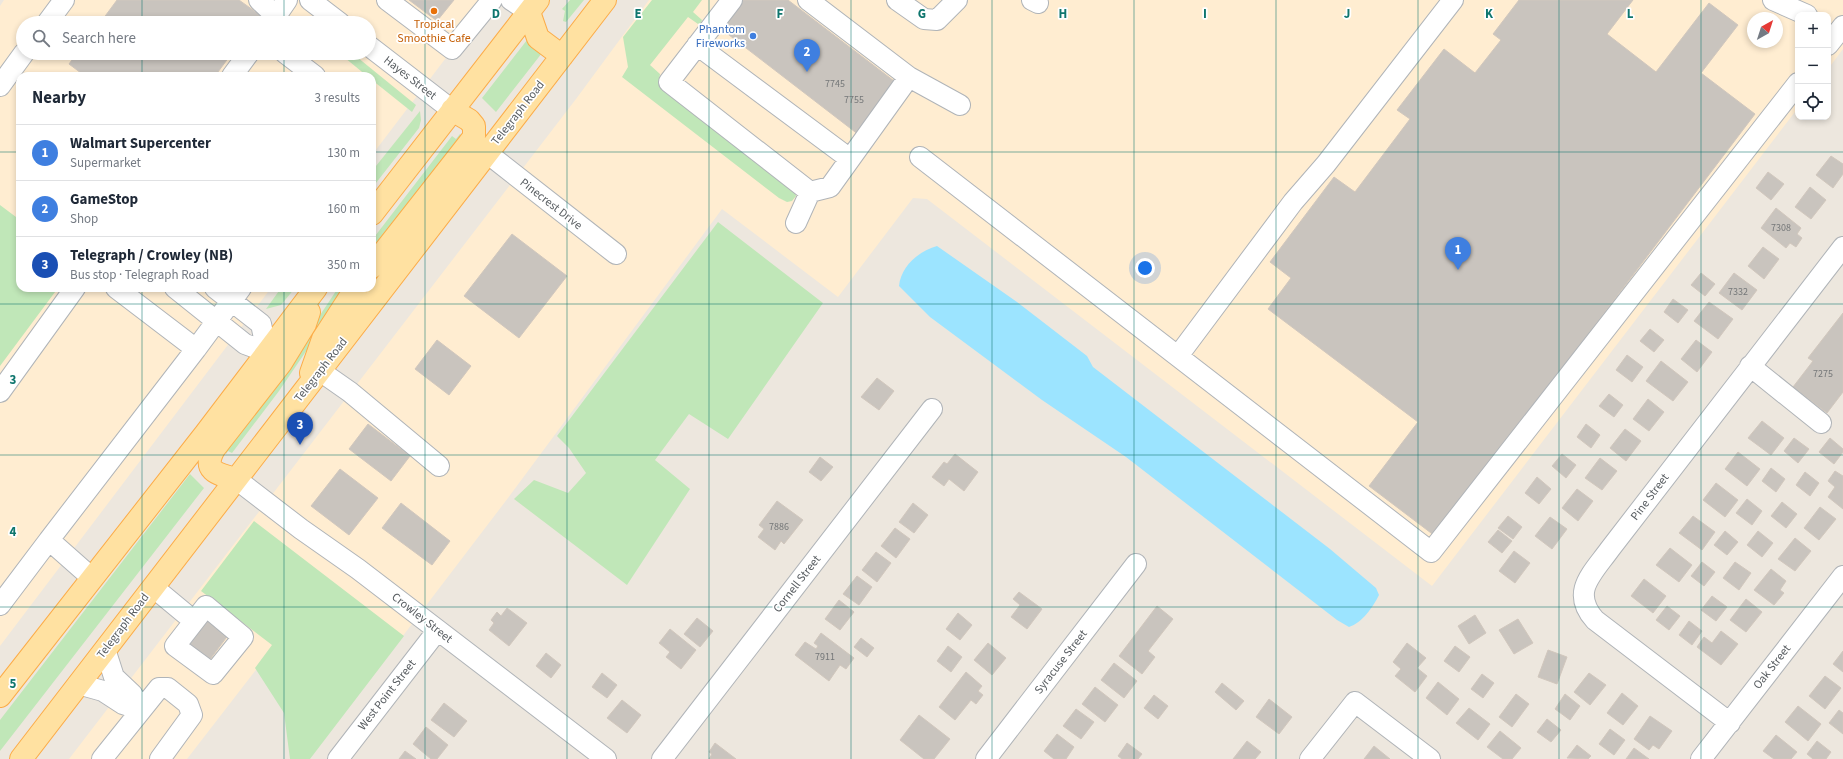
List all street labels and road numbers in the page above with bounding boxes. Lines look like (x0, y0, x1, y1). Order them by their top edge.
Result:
street label: Hayes Street (380, 52, 440, 104)
street label: Telegraph Road (487, 77, 549, 149)
street label: Pinecrest Drive (516, 174, 586, 234)
street label: Telegraph Road (290, 334, 352, 406)
street label: Pine Street (1627, 470, 1673, 524)
street label: Cornell Street (769, 552, 825, 616)
street label: Crowley Street (388, 589, 456, 647)
street label: Telegraph Road (93, 590, 153, 662)
street label: Syracuse Street (1030, 626, 1092, 698)
street label: Oak Street (1749, 641, 1795, 693)
street label: West Point Street (354, 656, 420, 734)

